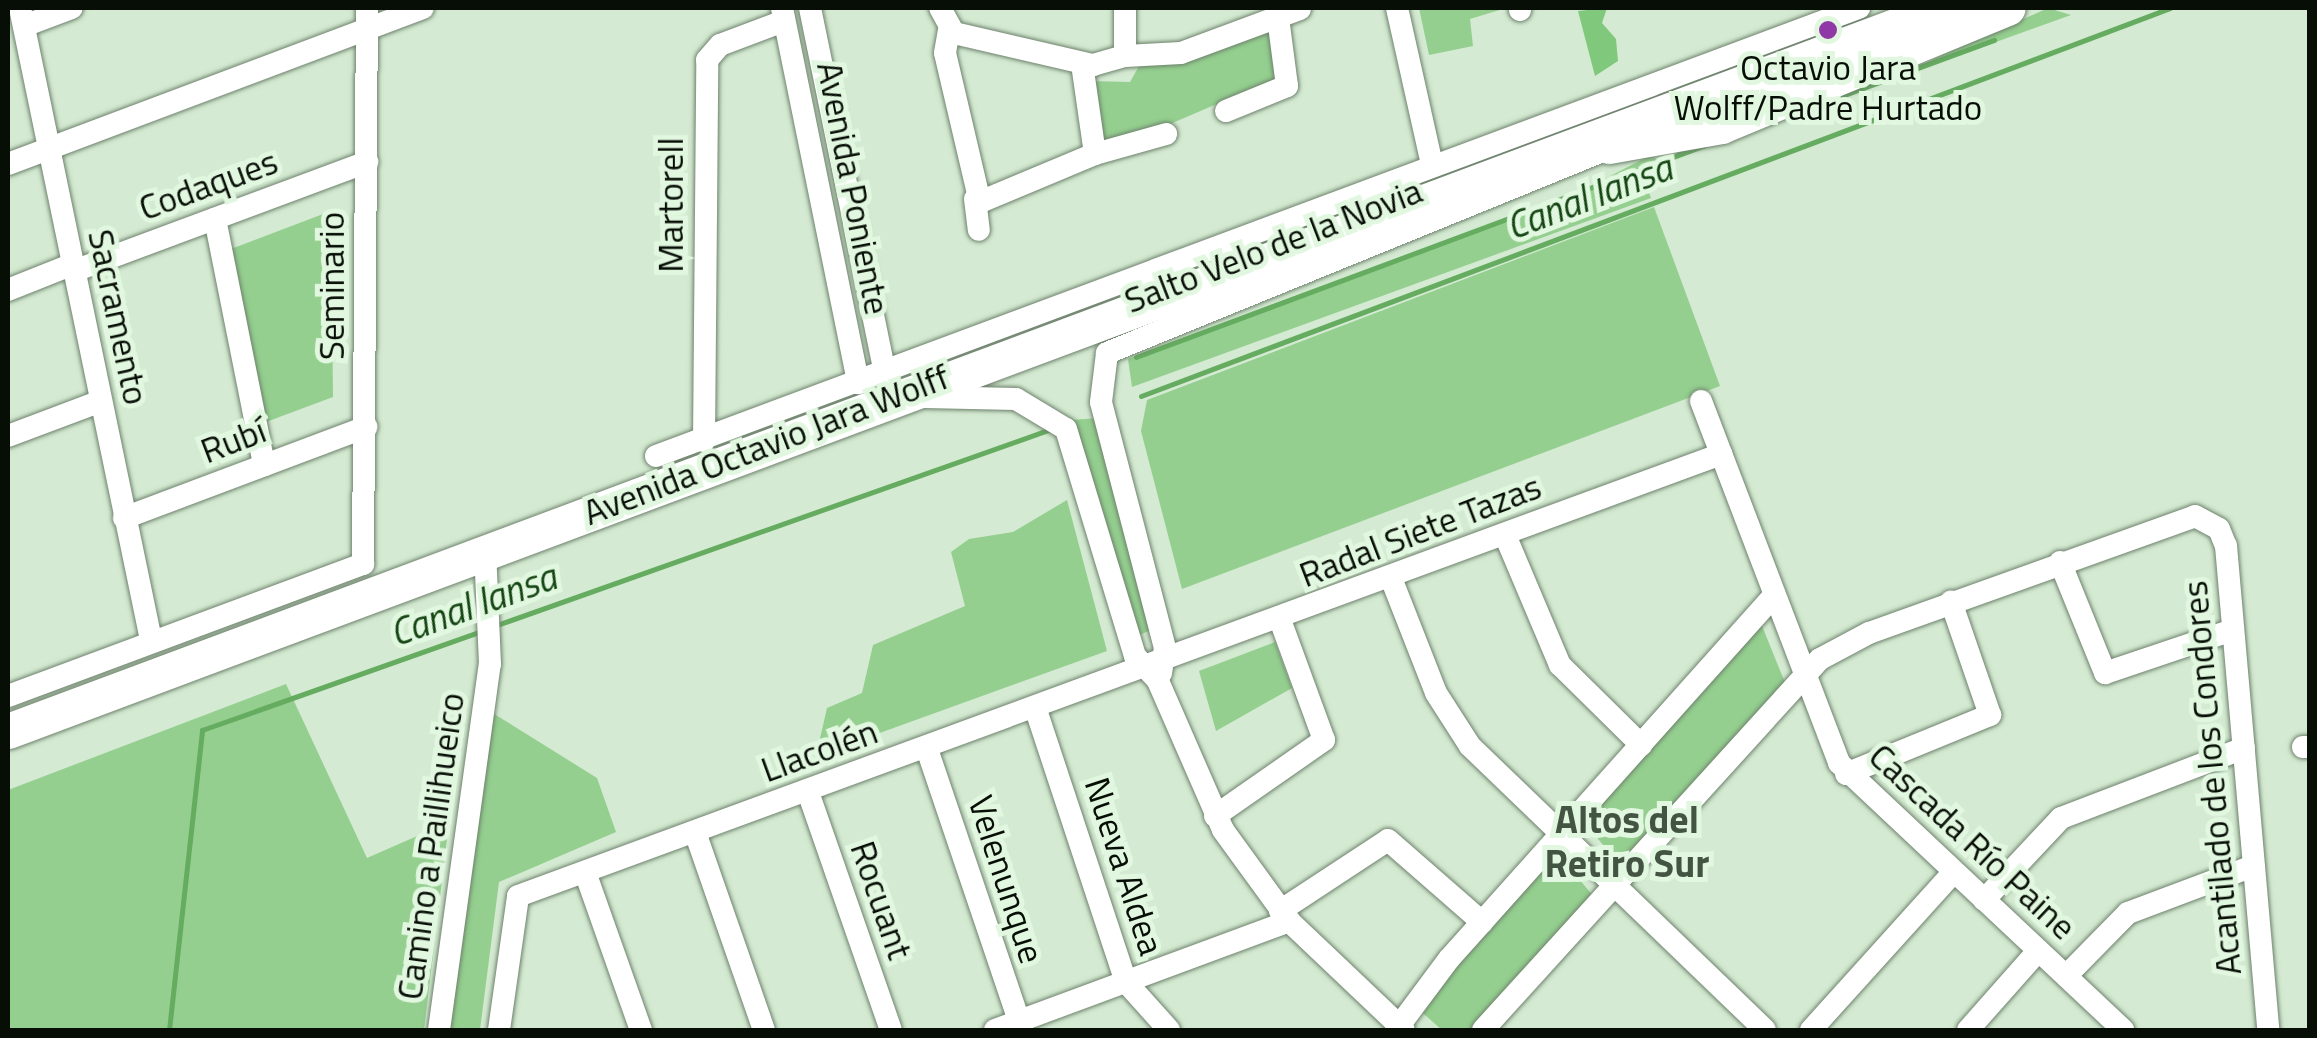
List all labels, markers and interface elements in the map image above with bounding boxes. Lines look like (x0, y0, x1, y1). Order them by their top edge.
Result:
marker: Octavio Jara Wolff/Padre Hurtado (1817, 19, 1839, 41)
place label: Octavio Jara Wolff/Padre Hurtado (1674, 46, 1982, 128)
street label: Avenida Poniente (809, 58, 899, 318)
street label: Martorell (649, 137, 691, 273)
street label: Codaques (133, 140, 283, 228)
water label: Canal Iansa (1500, 145, 1678, 249)
street label: Salto Velo de la Novia (1118, 169, 1428, 321)
street label: Seminario (310, 212, 352, 360)
street label: Sacramento (80, 226, 158, 408)
street label: Avenida Octavio Jara Wolff (577, 355, 955, 533)
street label: Rubí (195, 409, 271, 471)
street label: Radal Siete Tazas (1293, 465, 1547, 595)
water label: Canal Iansa (383, 554, 563, 656)
street label: Acantilado de los Condores (2173, 579, 2249, 977)
street label: Camino a Paillihueico (388, 690, 472, 1002)
street label: Llacolén (755, 710, 883, 790)
street label: Cascada Río Paine (1861, 735, 2085, 947)
street label: Nueva Aldea (1077, 772, 1173, 960)
street label: Velenunque (960, 790, 1054, 968)
district label: Altos del Retiro Sur (1545, 797, 1709, 886)
street label: Rocuant (842, 835, 922, 965)

